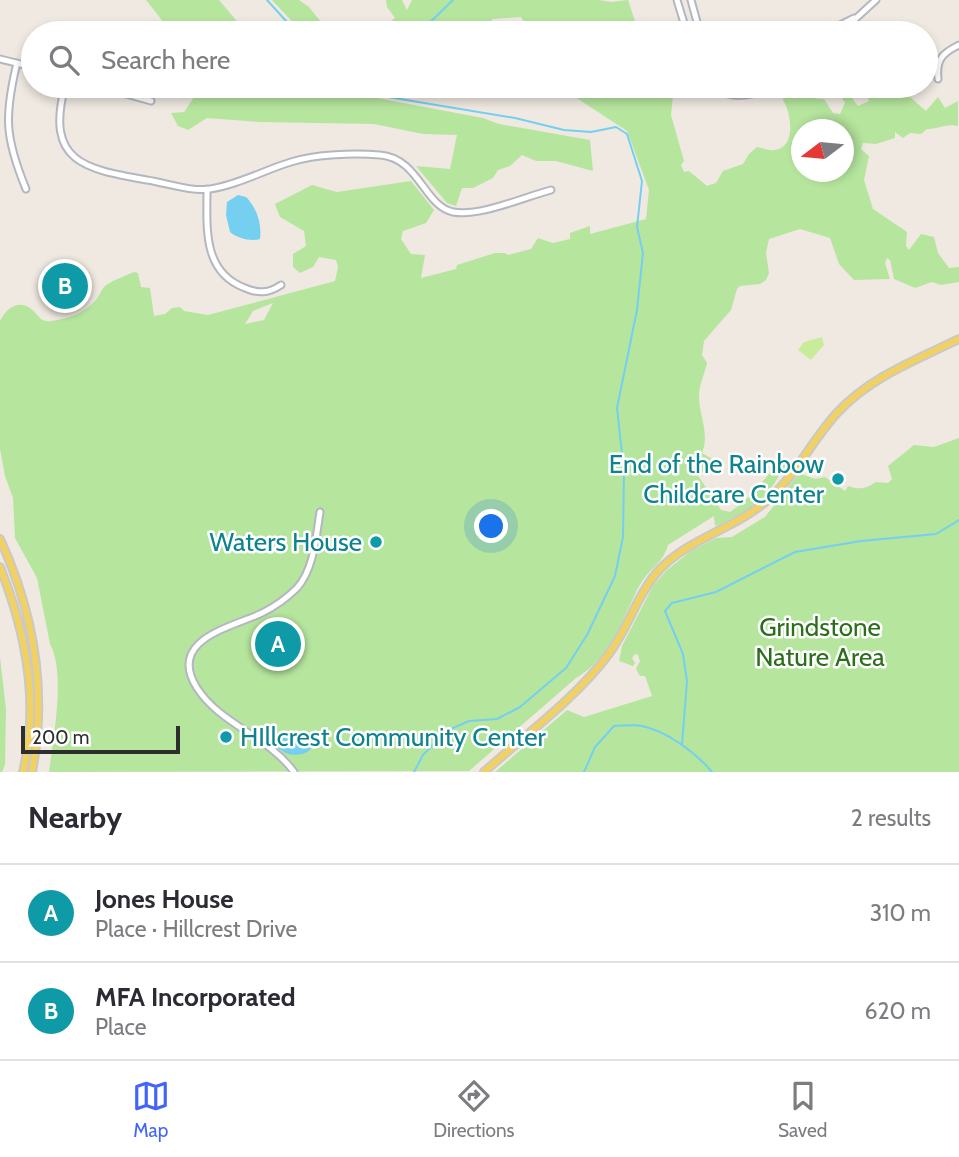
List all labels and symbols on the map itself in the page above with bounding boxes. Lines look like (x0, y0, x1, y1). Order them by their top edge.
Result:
north arrow (791, 119, 854, 182)
pin: B (42, 260, 88, 312)
place label: End of the Rainbow Childcare Center (609, 448, 825, 510)
marker: End of the Rainbow Childcare Center (830, 471, 846, 487)
your location (474, 509, 508, 543)
place label: Waters House (209, 526, 362, 558)
marker: Waters House (368, 534, 384, 550)
park label: Grindstone Nature Area (755, 611, 885, 673)
pin: A (255, 618, 301, 670)
place label: HIllcrest Community Center (240, 721, 546, 753)
scale bar (21, 723, 180, 755)
marker: HIllcrest Community Center (218, 729, 234, 745)

